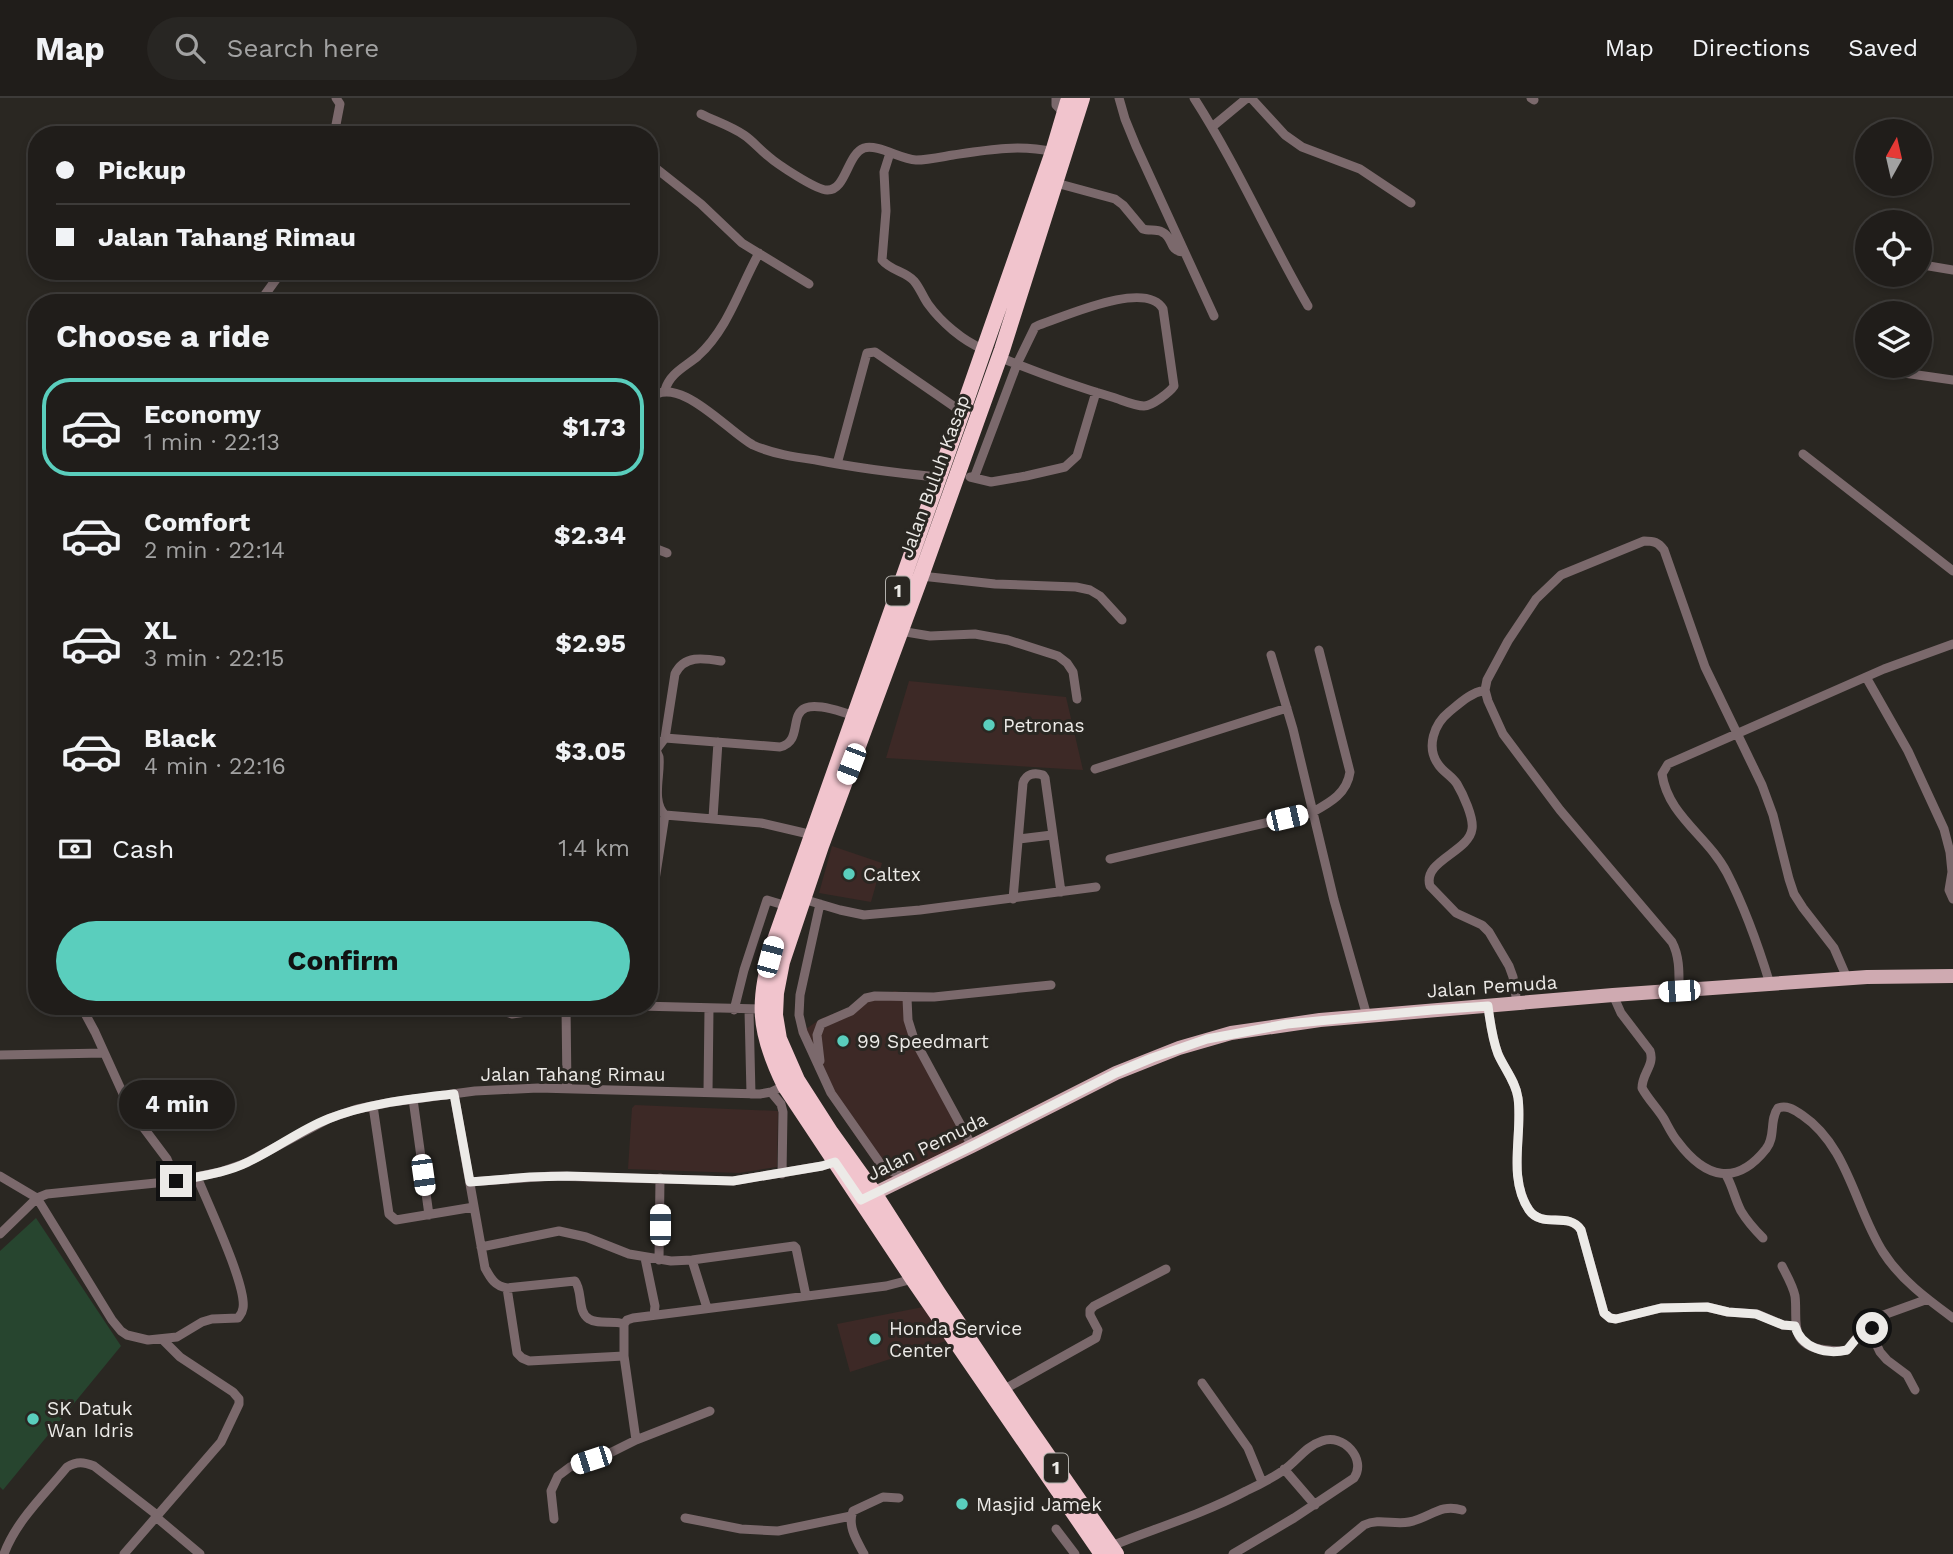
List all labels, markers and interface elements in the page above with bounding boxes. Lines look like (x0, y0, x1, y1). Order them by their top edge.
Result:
search box (147, 17, 637, 80)
text: Map (35, 29, 105, 68)
icon: search (171, 29, 209, 67)
text: Search here (227, 33, 379, 63)
text: Map (1605, 34, 1654, 62)
text: Directions (1692, 34, 1810, 62)
text: Saved (1848, 34, 1918, 62)
north arrow (1855, 119, 1932, 196)
map controls (1855, 119, 1932, 378)
text: Pickup (98, 155, 186, 185)
button: locate (1855, 210, 1932, 287)
text: Jalan Tahang Rimau (98, 222, 356, 252)
button: layers (1855, 301, 1932, 378)
text: Choose a ride (56, 317, 270, 355)
street label: Jalan Buluh Kasap (894, 392, 975, 561)
icon: car (60, 396, 123, 459)
text: Economy (144, 399, 261, 429)
text: $1.73 (562, 412, 626, 442)
text: 1 min · 22:13 (144, 429, 280, 456)
icon: car (60, 504, 123, 567)
text: Comfort (144, 507, 250, 537)
text: $2.34 (554, 520, 626, 550)
text: 2 min · 22:14 (144, 537, 285, 564)
road number: 1 (886, 576, 910, 606)
icon: car (60, 612, 123, 675)
text: XL (144, 615, 177, 645)
text: $2.95 (555, 628, 626, 658)
text: 3 min · 22:15 (144, 645, 284, 672)
place label: Petronas (1003, 714, 1084, 737)
marker: Petronas (981, 717, 997, 733)
icon: car (60, 720, 123, 783)
text: Black (144, 723, 216, 753)
text: $3.05 (555, 736, 626, 766)
car (834, 741, 869, 787)
text: 4 min · 22:16 (144, 753, 286, 780)
car (1265, 803, 1310, 833)
icon: cash (56, 830, 94, 868)
text: Cash (112, 834, 174, 864)
text: 1.4 km (558, 835, 630, 862)
place label: Caltex (863, 863, 921, 886)
marker: Caltex (841, 866, 857, 882)
button: Confirm (56, 921, 630, 1001)
car (755, 934, 786, 980)
street label: Jalan Pemuda (1426, 970, 1558, 1003)
car (1658, 979, 1701, 1003)
place label: 99 Speedmart (857, 1030, 989, 1053)
marker: 99 Speedmart (835, 1033, 851, 1049)
street label: Jalan Tahang Rimau (481, 1063, 665, 1086)
callout: 4 min (118, 1080, 234, 1128)
text: 4 min (145, 1091, 209, 1118)
street label: Jalan Pemuda (863, 1107, 991, 1185)
car (410, 1153, 437, 1197)
route end (160, 1165, 192, 1197)
car (650, 1204, 671, 1246)
route start (1856, 1312, 1888, 1344)
place label: Honda Service Center (889, 1317, 1022, 1362)
marker: Honda Service Center (867, 1331, 883, 1347)
place label: SK Datuk Wan Idris (47, 1397, 134, 1442)
marker: SK Datuk Wan Idris (25, 1411, 41, 1427)
car (568, 1444, 615, 1476)
road number: 1 (1044, 1454, 1068, 1483)
place label: Masjid Jamek (976, 1493, 1102, 1516)
marker: Masjid Jamek (954, 1496, 970, 1512)

